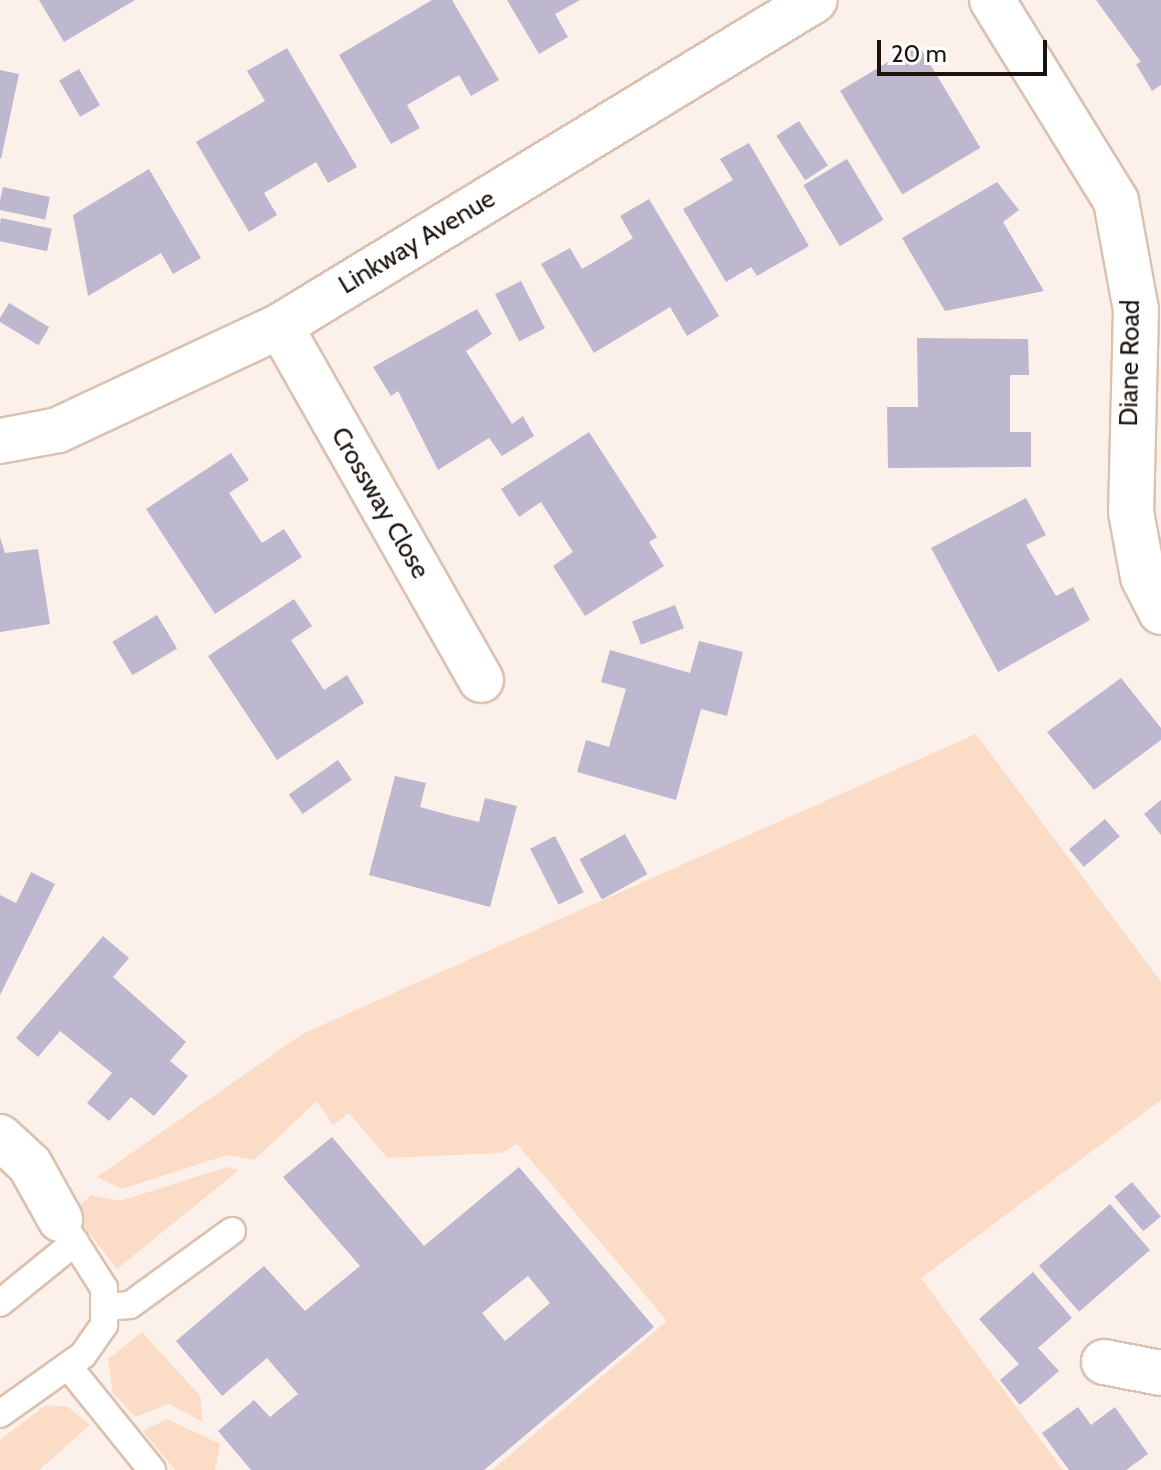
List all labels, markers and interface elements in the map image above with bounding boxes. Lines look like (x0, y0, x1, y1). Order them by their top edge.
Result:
scale bar (881, 24, 1051, 74)
text: 20 m (891, 39, 947, 68)
street label: Linkway Avenue (333, 183, 501, 301)
street label: Diane Road (1113, 299, 1147, 427)
street label: Crossway Close (324, 422, 436, 584)

